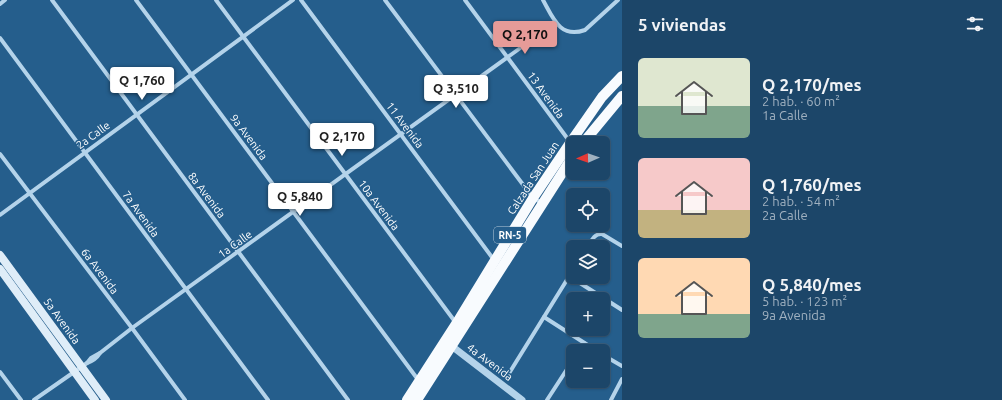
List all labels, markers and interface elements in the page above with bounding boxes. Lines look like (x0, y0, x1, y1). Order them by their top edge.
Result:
icon: filters (964, 13, 986, 35)
text: 5 viviendas (638, 15, 726, 34)
pin: Q 2,170 (488, 21, 562, 55)
text: Q 2,170 (502, 27, 548, 41)
pin: Q 1,760 (105, 67, 179, 101)
street label: 13 Avenida (525, 69, 567, 121)
text: Q 1,760 (119, 73, 165, 87)
icon: home (670, 74, 718, 122)
pin: Q 3,510 (419, 75, 493, 109)
text: Q 2,170/mes (762, 75, 862, 94)
text: Q 3,510 (433, 81, 479, 95)
text: 2 hab. · 60 m² (762, 94, 840, 108)
street label: 11 Avenida (384, 100, 426, 150)
text: 1a Calle (762, 108, 808, 122)
street label: 9a Avenida (228, 112, 270, 162)
street label: 2a Calle (74, 119, 112, 151)
pin: Q 2,170 (305, 123, 379, 157)
text: Q 2,170 (319, 129, 365, 143)
north arrow (566, 136, 610, 180)
map controls (566, 136, 610, 388)
street label: Calzada San Juan (505, 139, 561, 217)
street label: 8a Avenida (186, 170, 228, 220)
icon: home (670, 174, 718, 222)
text: Q 1,760/mes (762, 175, 862, 194)
street label: 10a Avenida (356, 177, 402, 233)
pin: Q 5,840 (263, 183, 337, 217)
button: locate (566, 188, 610, 232)
street label: 7a Avenida (120, 189, 162, 239)
text: Q 5,840 (277, 189, 323, 203)
text: 2 hab. · 54 m² (762, 194, 840, 208)
text: 2a Calle (762, 208, 808, 222)
road number: RN-5 (494, 227, 526, 243)
street label: 1a Calle (216, 228, 254, 260)
button: layers (566, 240, 610, 284)
street label: 6a Avenida (79, 246, 121, 296)
icon: home (670, 274, 718, 322)
text: Q 5,840/mes (762, 275, 862, 294)
button: + (566, 292, 610, 336)
text: 5 hab. · 123 m² (762, 294, 847, 308)
street label: 5a Avenida (41, 296, 83, 346)
text: 9a Avenida (762, 308, 826, 322)
street label: 4a Avenida (465, 341, 515, 383)
button: − (566, 344, 610, 388)

